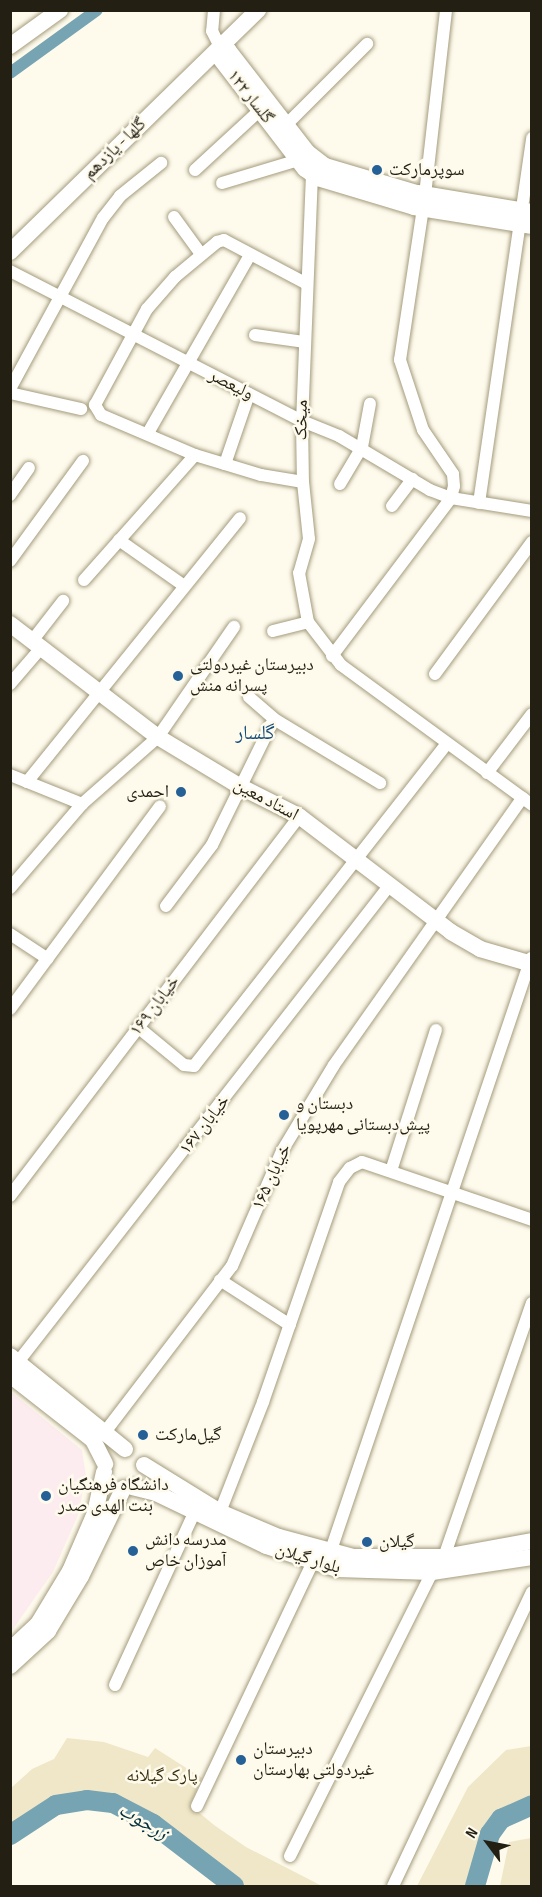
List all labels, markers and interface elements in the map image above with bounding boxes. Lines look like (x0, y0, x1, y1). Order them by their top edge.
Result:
street label: گلسار ۱۲۲ (222, 66, 278, 128)
street label: گلها - یازدهم (79, 114, 151, 184)
place label: سوپرمارکت (389, 159, 465, 181)
marker: سوپرمارکت (370, 163, 384, 177)
street label: ولیعصر (205, 365, 257, 405)
street label: میخک (291, 399, 313, 441)
place label: دبیرستان غیردولتی پسرانه منش (190, 655, 314, 698)
marker: دبیرستان غیردولتی پسرانه منش (171, 669, 185, 683)
district label: گلسار (235, 721, 275, 745)
street label: استاد معین (230, 774, 302, 826)
place label: احمدی (126, 781, 169, 803)
marker: احمدی (174, 785, 188, 799)
street label: خیابان ۱۶۹ (125, 972, 185, 1040)
street label: خیابان ۱۶۷ (175, 1091, 235, 1159)
place label: دبستان و پیش‌دبستانی مهرپویا (296, 1094, 430, 1136)
marker: دبستان و پیش‌دبستانی مهرپویا (277, 1108, 291, 1122)
street label: خیابان ۱۶۵ (247, 1141, 297, 1213)
place label: گیل‌مارکت (155, 1424, 221, 1446)
marker: گیل‌مارکت (136, 1428, 150, 1442)
place label: دانشگاه فرهنگیان بنت الهدی صدر (58, 1475, 169, 1518)
marker: دانشگاه فرهنگیان بنت الهدی صدر (39, 1489, 53, 1503)
place label: مدرسه دانش آموزان خاص (145, 1530, 227, 1572)
place label: گیلان (379, 1531, 414, 1553)
marker: گیلان (360, 1535, 374, 1549)
street label: بلوار گیلان (273, 1539, 343, 1579)
marker: مدرسه دانش آموزان خاص (126, 1544, 140, 1558)
place label: دبیرستان غیردولتی بهارستان (253, 1739, 374, 1782)
marker: دبیرستان غیردولتی بهارستان (234, 1753, 248, 1767)
park label: پارک گیلانه (126, 1765, 198, 1787)
water label: زرجوب (114, 1798, 172, 1846)
north arrow (458, 1813, 518, 1873)
text: N (462, 1825, 483, 1842)

